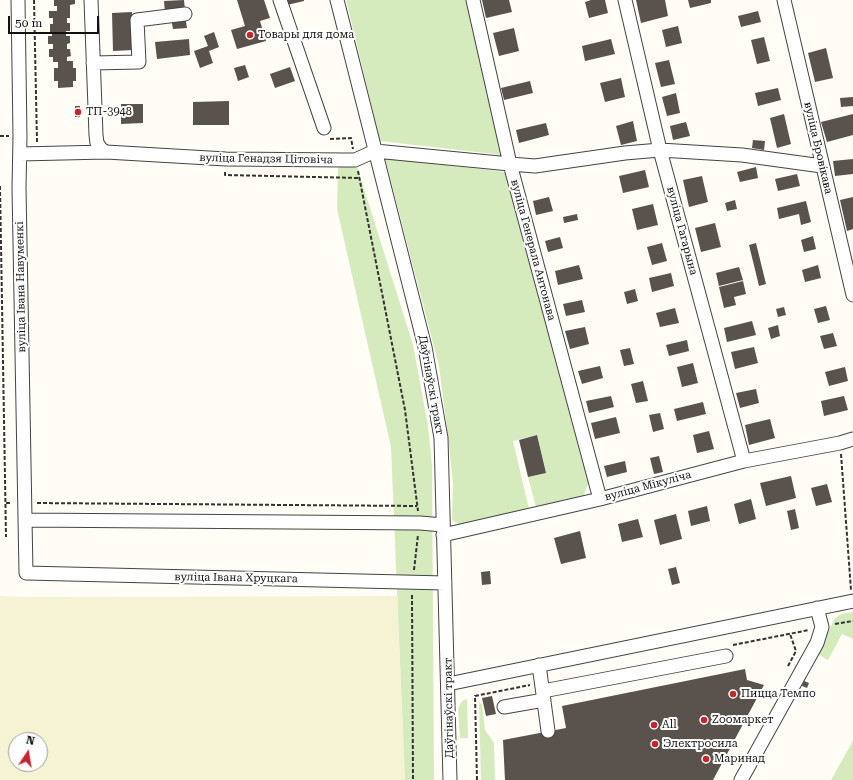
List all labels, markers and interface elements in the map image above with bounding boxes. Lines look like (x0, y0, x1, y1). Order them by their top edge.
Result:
scale bar (10, 8, 101, 34)
text: 50 m (15, 16, 42, 30)
place label: Товары для дома (258, 28, 354, 42)
marker: Товары для дома (245, 30, 255, 40)
street label: вуліца Бровікава (801, 101, 835, 195)
place label: ТП-3948 (86, 105, 132, 119)
marker: ТП-3948 (73, 107, 83, 117)
street label: вуліца Генадзя Цітовіча (199, 151, 333, 167)
street label: вуліца Генерала Антонава (508, 178, 558, 322)
street label: вуліца Гагарына (664, 185, 700, 277)
street label: вуліца Івана Навуменкі (13, 221, 29, 353)
street label: Даўгінаўскі тракт (416, 334, 446, 436)
street label: вуліца Мікуліча (603, 468, 693, 504)
street label: вуліца Івана Хруцкага (174, 570, 298, 586)
street label: Даўгінаўскі тракт (442, 657, 456, 759)
place label: Пицца Темпо (741, 687, 816, 701)
marker: Пицца Темпо (728, 689, 738, 699)
place label: Zooмаркет (712, 713, 773, 727)
marker: Zooмаркет (699, 715, 709, 725)
place label: All (662, 718, 677, 732)
marker: All (649, 720, 659, 730)
north arrow (8, 732, 48, 772)
text: N (25, 734, 36, 748)
place label: Электросила (663, 737, 738, 751)
marker: Электросила (650, 739, 660, 749)
place label: Маринад (714, 752, 765, 766)
marker: Маринад (701, 754, 711, 764)

